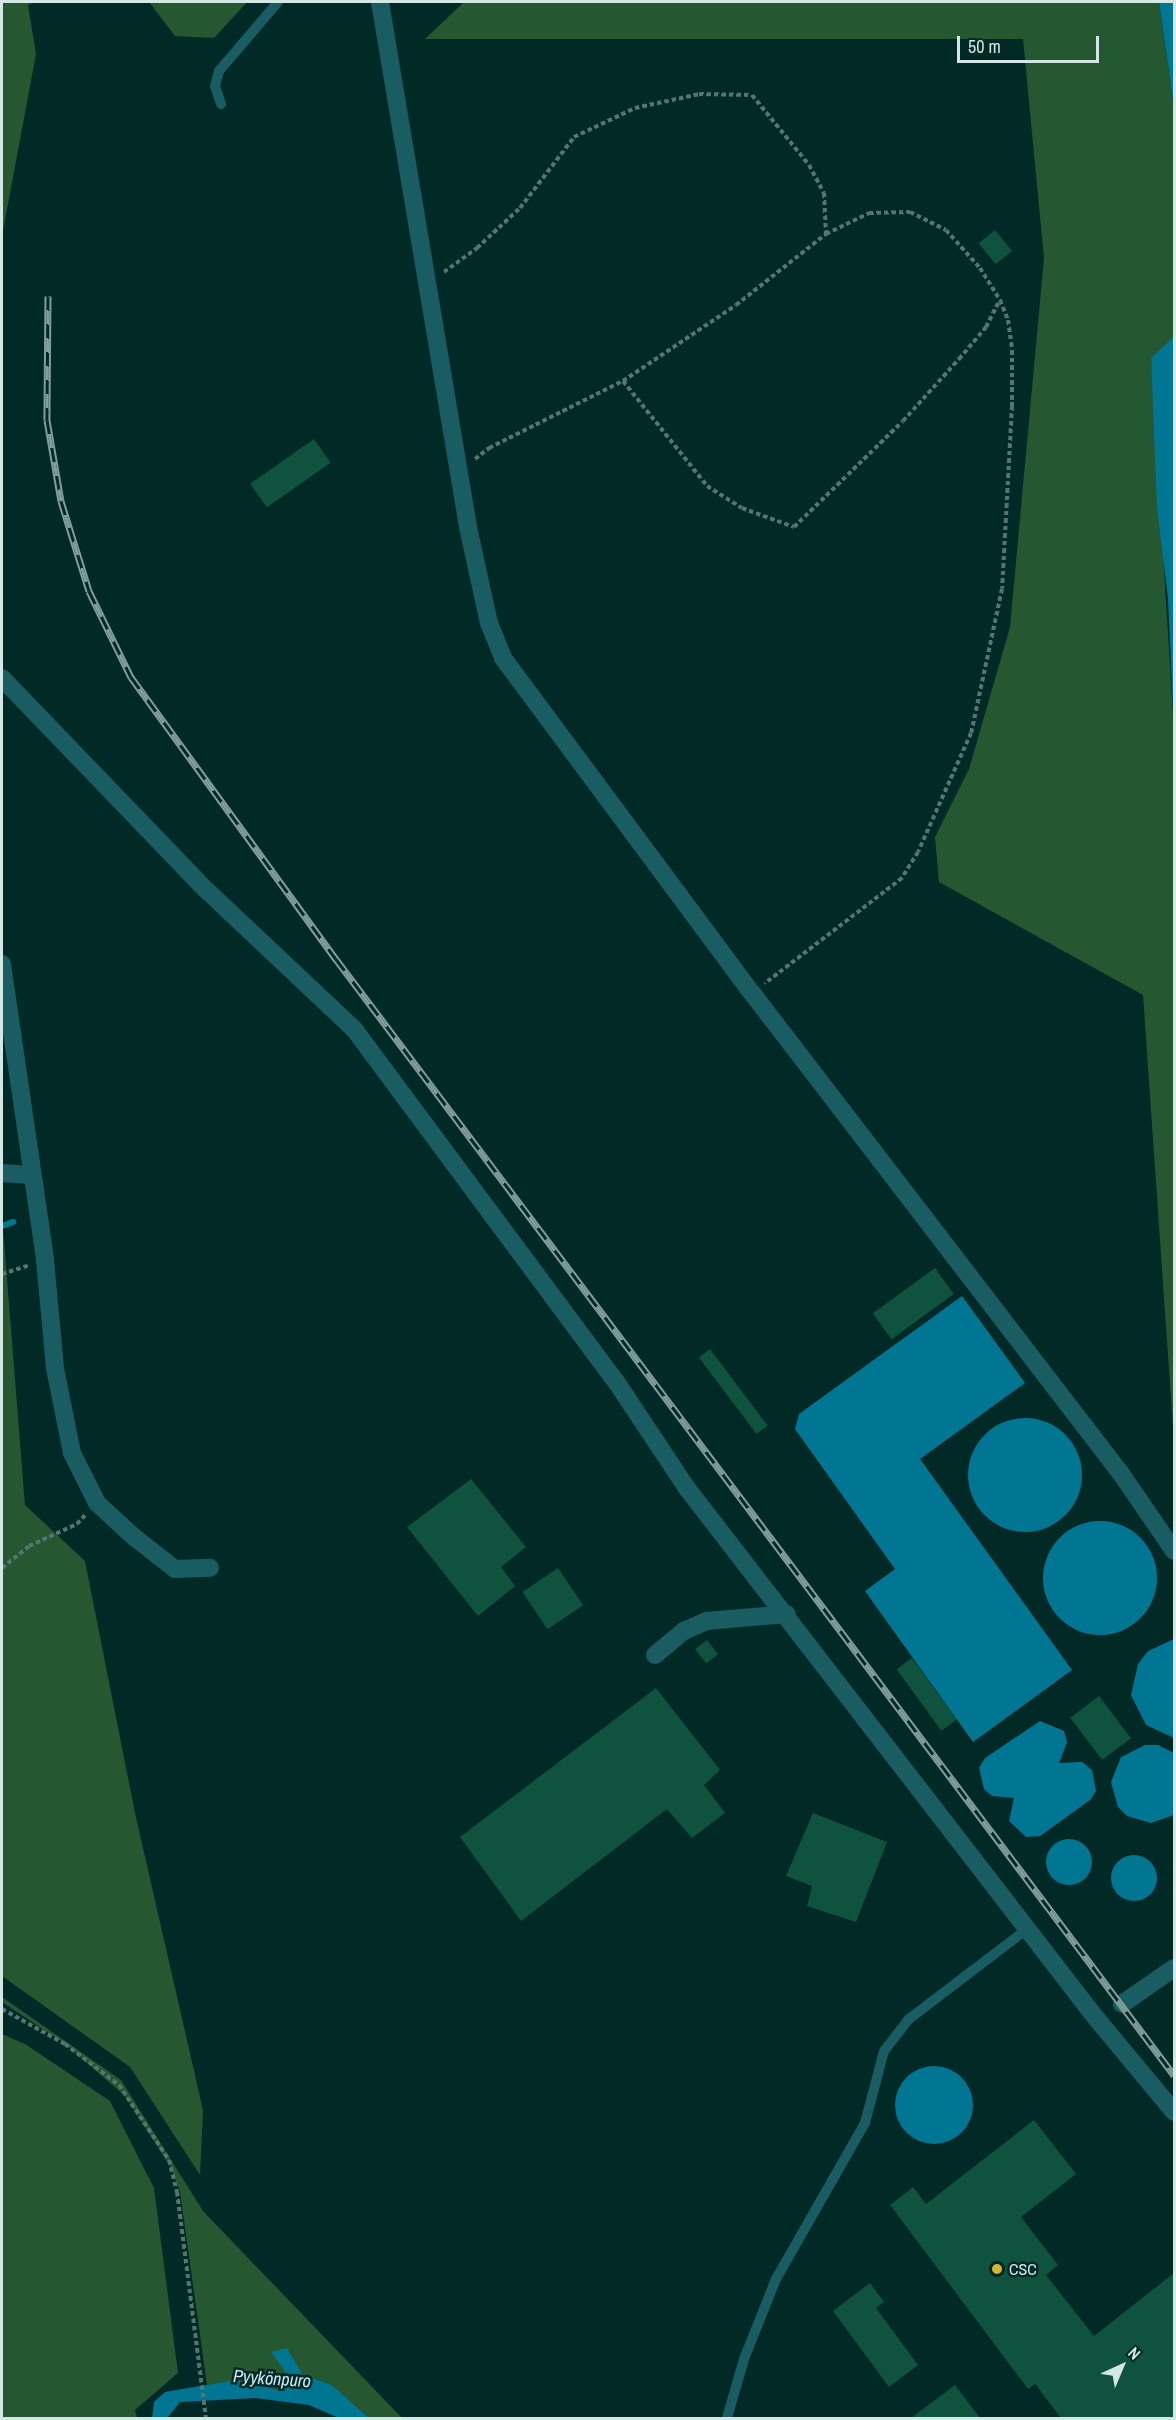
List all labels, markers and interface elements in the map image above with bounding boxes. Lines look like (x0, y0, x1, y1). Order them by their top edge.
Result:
scale bar (960, 24, 1102, 62)
text: 50 m (968, 34, 1001, 59)
place label: CSC (1009, 2259, 1037, 2279)
marker: CSC (990, 2262, 1004, 2276)
north arrow (1092, 2336, 1152, 2396)
text: N (1123, 2342, 1146, 2364)
water label: Pyykönpuro (232, 2366, 312, 2392)

